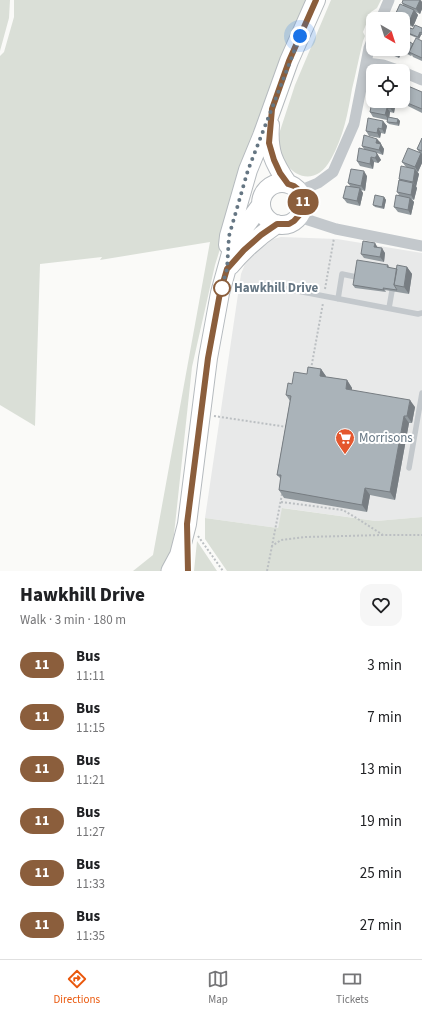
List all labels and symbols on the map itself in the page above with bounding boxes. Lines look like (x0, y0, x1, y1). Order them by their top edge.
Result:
north arrow (366, 12, 410, 56)
your location (290, 26, 310, 46)
line badge: 11 (285, 189, 321, 215)
marker: Hawkhill Drive (213, 279, 231, 297)
place label: Hawkhill Drive (234, 279, 319, 297)
supermarket icon: Morrisons (334, 427, 356, 455)
place label: Morrisons (359, 429, 413, 447)

